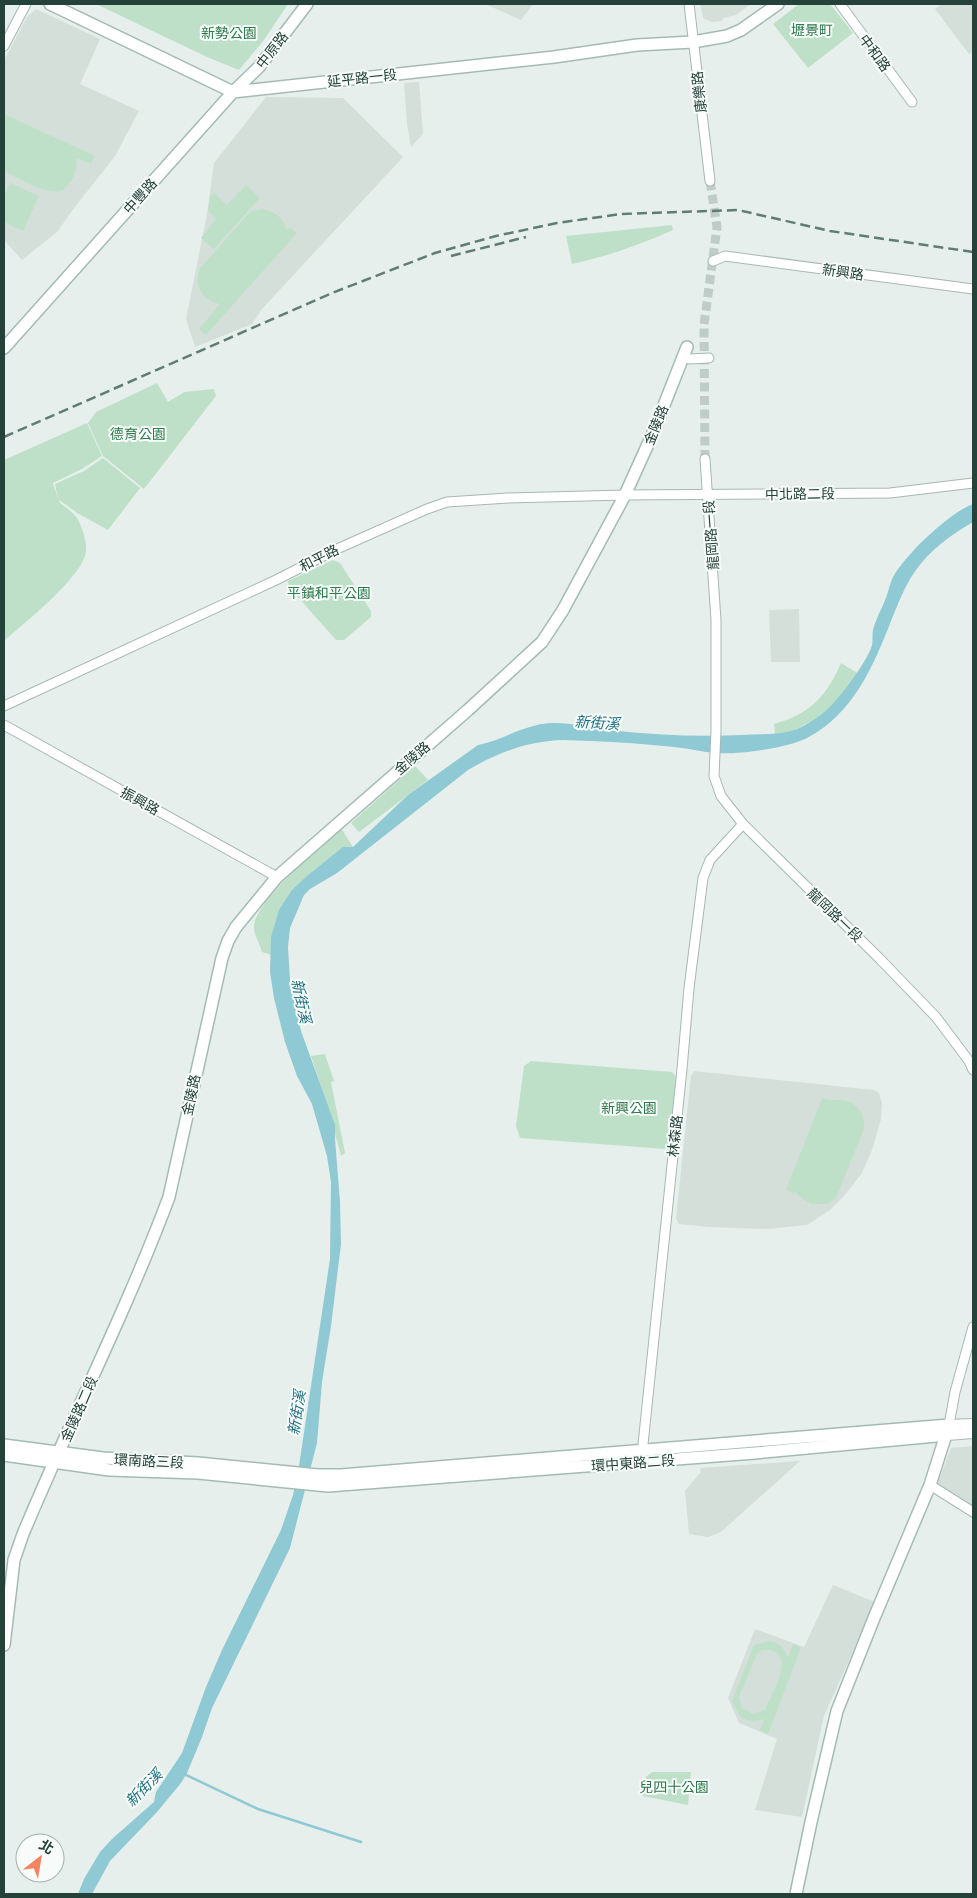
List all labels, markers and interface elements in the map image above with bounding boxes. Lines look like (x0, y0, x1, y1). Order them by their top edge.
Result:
park label: 壢景町 (791, 22, 833, 38)
park label: 新勢公園 (201, 25, 257, 41)
street label: 中原路 (253, 29, 291, 71)
street label: 中和路 (856, 31, 894, 75)
street label: 延平路一段 (326, 66, 398, 90)
street label: 康樂路 (689, 70, 709, 114)
street label: 中豐路 (120, 175, 160, 217)
street label: 新興路 (821, 261, 865, 283)
street label: 金陵路 (641, 403, 671, 447)
park label: 德育公園 (110, 426, 166, 442)
street label: 中北路二段 (765, 485, 835, 503)
street label: 龍岡路一段 (701, 500, 721, 570)
street label: 和平路 (297, 541, 341, 575)
park label: 平鎮和平公園 (287, 585, 371, 601)
water label: 新街溪 (574, 713, 622, 733)
street label: 金陵路 (391, 738, 433, 778)
street label: 振興路 (118, 784, 162, 818)
street label: 龍岡路一段 (804, 885, 866, 945)
water label: 新街溪 (288, 977, 315, 1027)
street label: 金陵路 (179, 1073, 203, 1117)
park label: 新興公園 (601, 1100, 657, 1116)
street label: 林森路 (665, 1114, 685, 1158)
street label: 金陵路二段 (57, 1374, 101, 1444)
water label: 新街溪 (285, 1387, 310, 1437)
street label: 環南路三段 (114, 1451, 184, 1471)
street label: 環中東路二段 (591, 1452, 675, 1474)
water label: 新街溪 (122, 1764, 168, 1810)
park label: 兒四十公園 (639, 1779, 709, 1795)
north arrow (15, 1833, 65, 1883)
text: 北 (37, 1836, 57, 1857)

